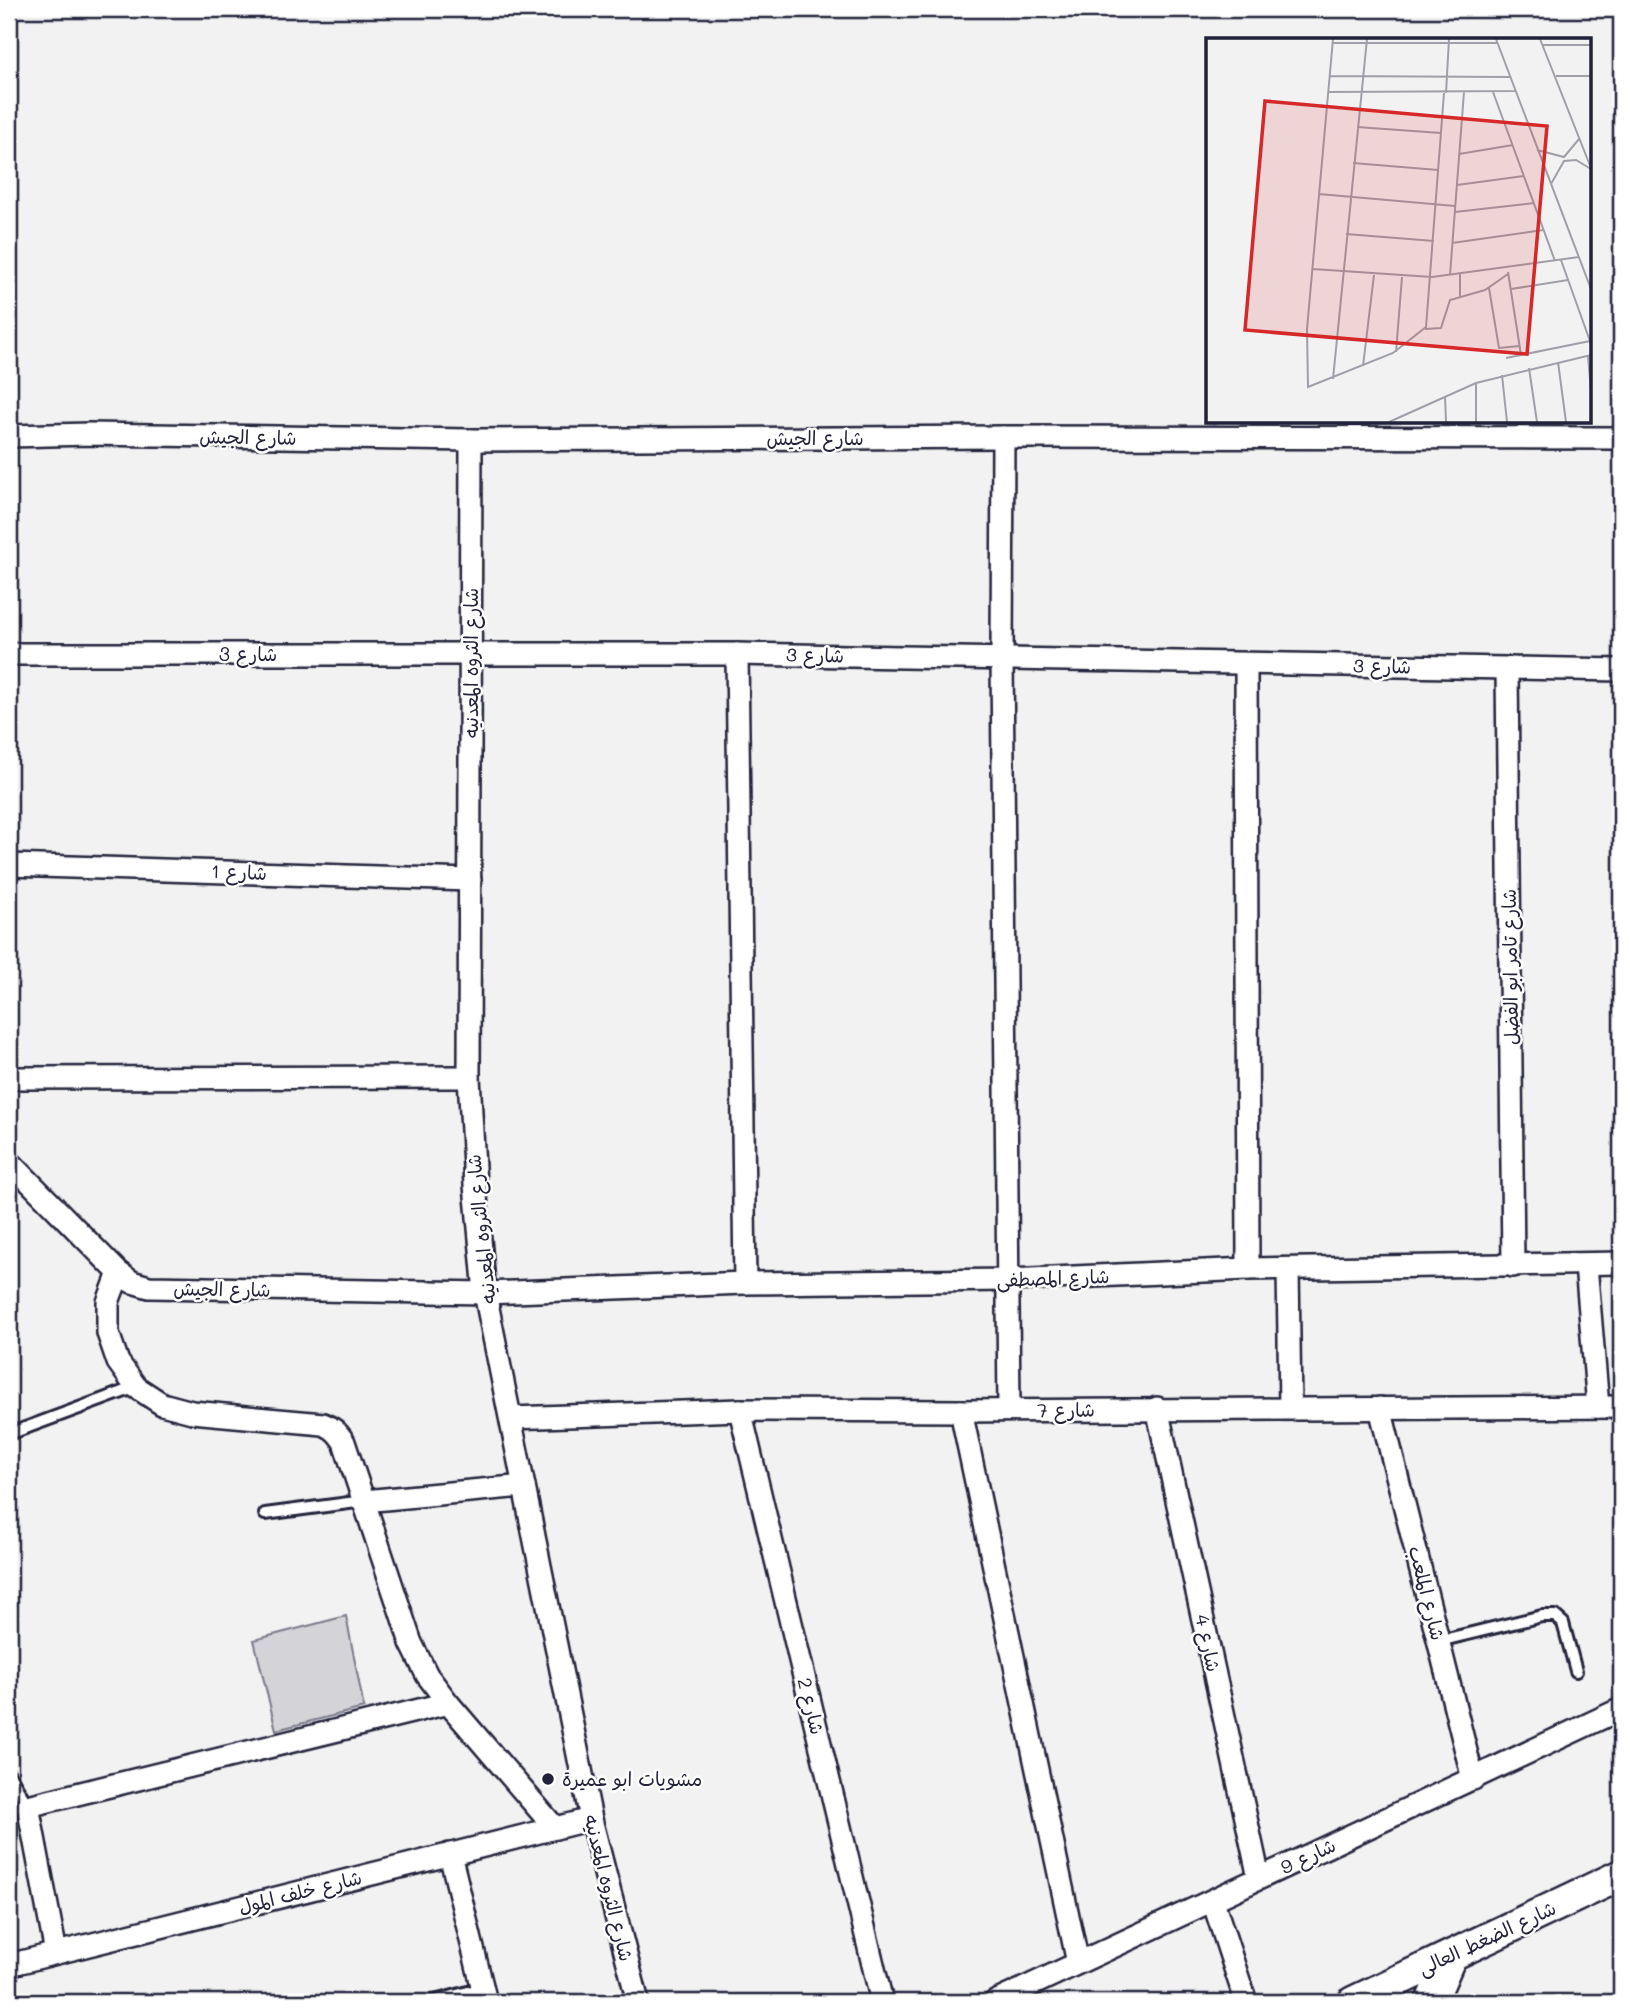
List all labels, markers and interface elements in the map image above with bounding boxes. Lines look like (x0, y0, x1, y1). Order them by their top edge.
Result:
inset map (1206, 38, 1592, 424)
street label: شارع الجيش (199, 423, 297, 452)
street label: شارع الجيش (766, 425, 864, 452)
street label: شارع الثروه المعدنيه (458, 588, 485, 738)
street label: شارع 3 (219, 641, 277, 668)
street label: شارع 3 (786, 641, 844, 670)
street label: شارع 3 (1353, 652, 1411, 681)
street label: شارع 1 (211, 858, 267, 887)
street label: شارع تامر ابو الفضل (1496, 889, 1525, 1045)
street label: شارع الثروه المعدنيه (460, 1153, 503, 1305)
street label: شارع المصطفى (996, 1263, 1110, 1294)
street label: شارع الجيش (173, 1275, 271, 1304)
street label: شارع 7 (1037, 1396, 1095, 1425)
street label: شارع الملعب (1402, 1543, 1451, 1643)
street label: شارع 4 (1188, 1612, 1227, 1674)
street label: شارع 2 (790, 1675, 831, 1737)
place label: مشويات ابو عميرة (562, 1766, 702, 1791)
marker: مشويات ابو عميرة (540, 1771, 556, 1787)
street label: شارع الثروه المعدنيه (577, 1812, 640, 1964)
street label: شارع 9 (1276, 1832, 1340, 1881)
street label: شارع خلف المول (236, 1864, 365, 1921)
street label: شارع الضغط العالى (1414, 1895, 1561, 1982)

